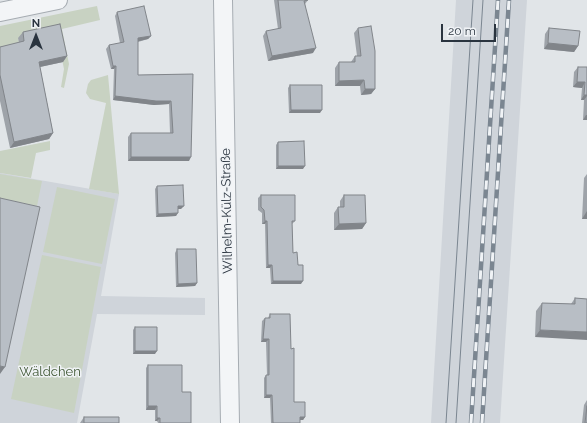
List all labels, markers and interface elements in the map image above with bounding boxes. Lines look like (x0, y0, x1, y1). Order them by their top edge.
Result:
north arrow (16, 16, 56, 56)
scale bar (443, 16, 498, 42)
text: N (32, 17, 40, 30)
text: 20 m (448, 24, 476, 38)
street label: Wilhelm-Külz-Straße (218, 148, 236, 274)
park label: Wäldchen (19, 364, 81, 380)

